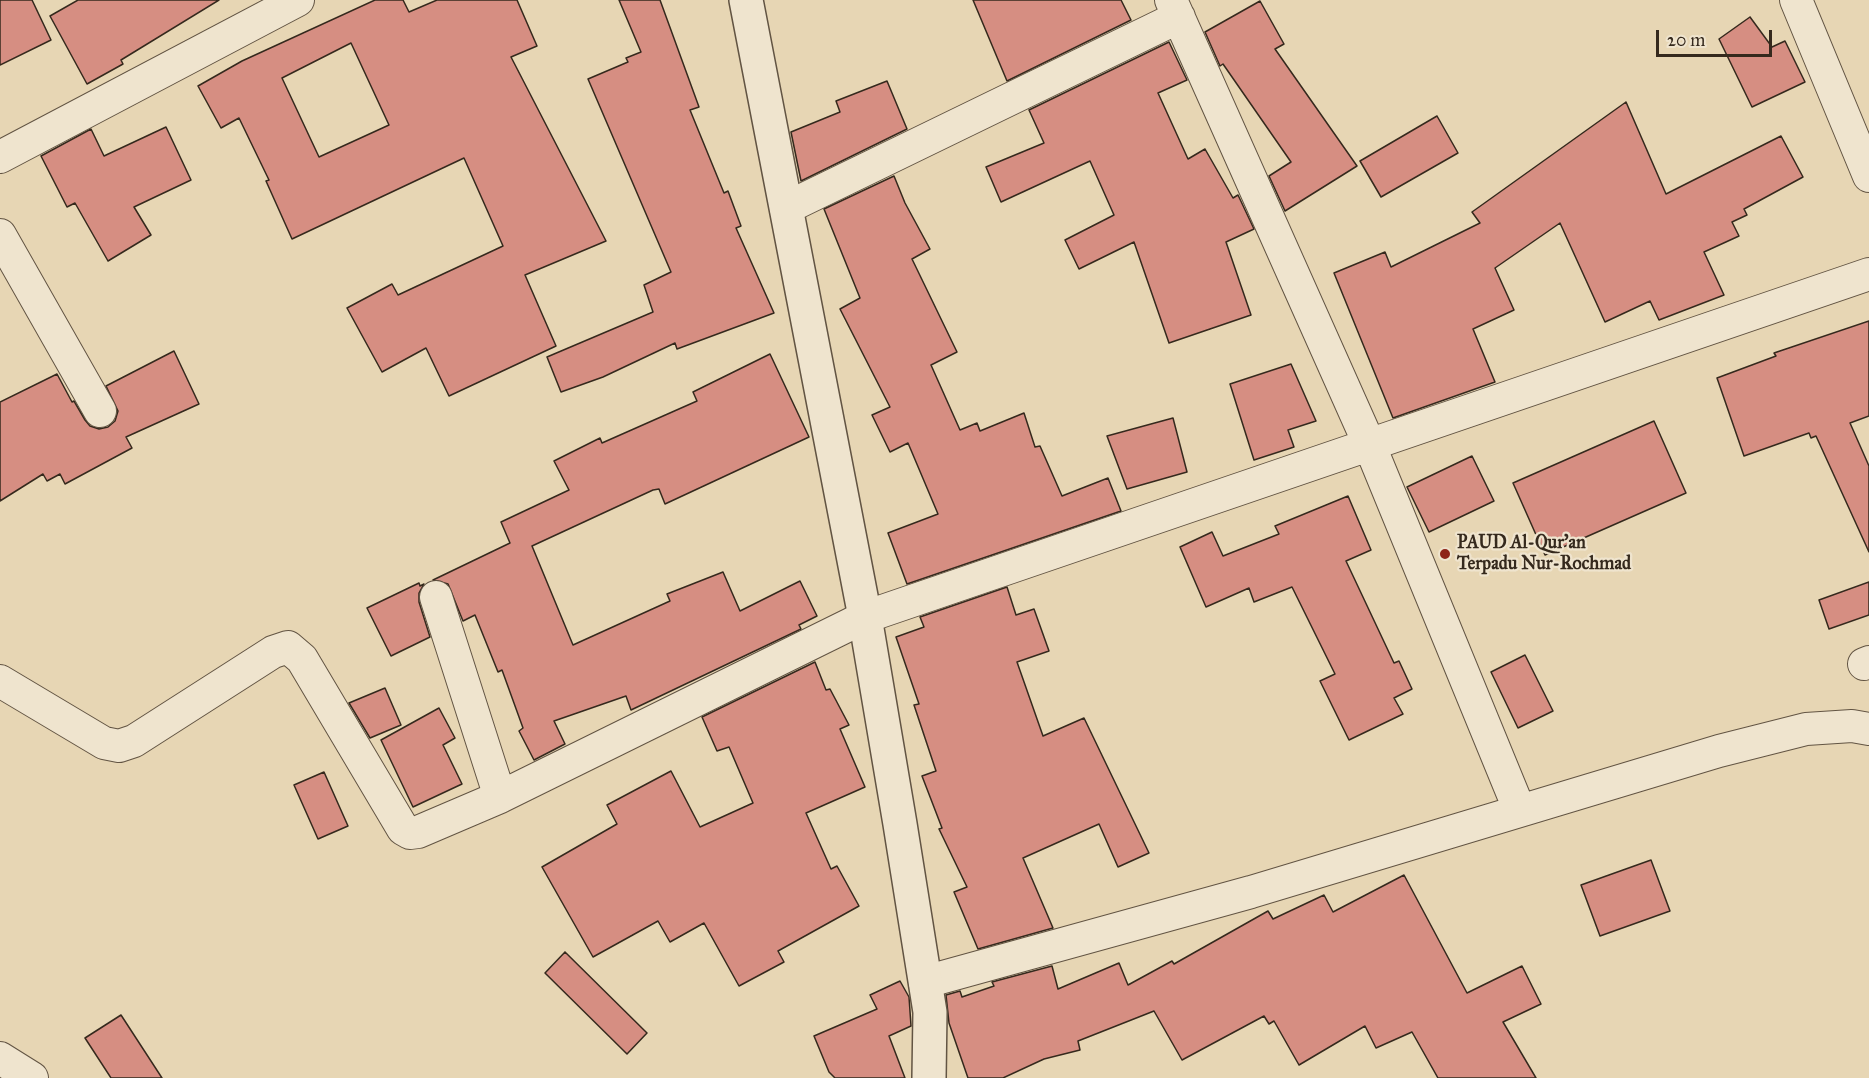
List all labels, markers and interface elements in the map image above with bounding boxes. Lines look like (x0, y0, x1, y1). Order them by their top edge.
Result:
scale bar (1659, 18, 1774, 56)
text: 20 m (1667, 29, 1705, 51)
place label: PAUD Al-Qur'an Terpadu Nur-Rochmad (1457, 533, 1631, 576)
marker: PAUD Al-Qur'an Terpadu Nur-Rochmad (1438, 547, 1452, 561)

